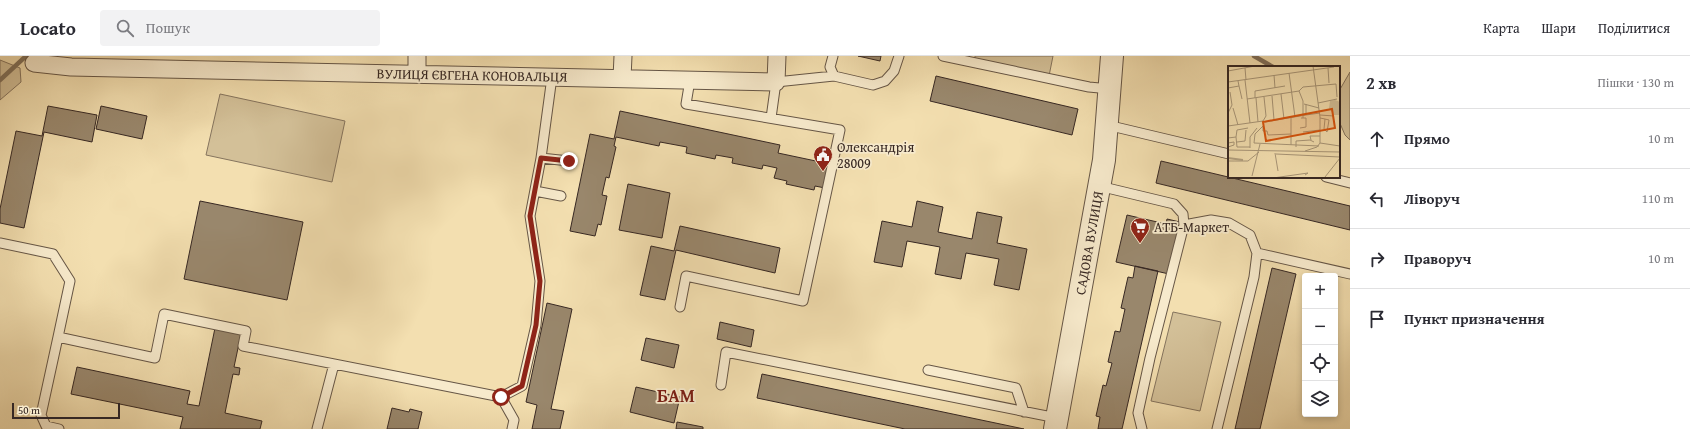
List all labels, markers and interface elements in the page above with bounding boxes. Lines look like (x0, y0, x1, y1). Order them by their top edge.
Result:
search box (100, 10, 380, 46)
text: Locato (20, 14, 76, 42)
icon: search (114, 17, 136, 39)
text: Пошук (146, 17, 190, 38)
text: Карта (1483, 18, 1520, 38)
text: Шари (1542, 18, 1576, 38)
text: Поділитися (1598, 18, 1670, 38)
street label: ВУЛИЦЯ ЄВГЕНА КОНОВАЛЬЦЯ (376, 63, 568, 87)
inset map (1228, 66, 1340, 178)
text: 2 хв (1366, 70, 1396, 95)
text: Пішки · 130 m (1597, 73, 1674, 92)
icon: ahead (1366, 128, 1388, 150)
text: Прямо (1404, 128, 1450, 149)
text: 10 m (1648, 129, 1674, 148)
place label: Олександрія 28009 (837, 137, 914, 173)
public building icon: Олександрія 28009 (812, 144, 834, 172)
route end (560, 152, 578, 170)
icon: left (1366, 188, 1388, 210)
text: Ліворуч (1404, 188, 1460, 209)
text: 110 m (1642, 189, 1674, 208)
street label: САДОВА ВУЛИЦЯ (1070, 190, 1108, 296)
supermarket icon: АТБ-Маркет (1129, 216, 1151, 244)
place label: АТБ-Маркет (1154, 217, 1229, 237)
icon: right (1366, 248, 1388, 270)
text: Праворуч (1404, 248, 1471, 269)
text: 10 m (1648, 249, 1674, 268)
map controls (1302, 273, 1338, 417)
button: + (1302, 273, 1338, 309)
icon: arrive (1366, 308, 1388, 330)
text: Пункт призначення (1404, 308, 1545, 329)
button: − (1302, 309, 1338, 345)
button: locate (1302, 345, 1338, 381)
button: layers (1302, 381, 1338, 417)
district label: БАМ (657, 382, 695, 409)
route start (492, 388, 510, 406)
scale bar (12, 401, 120, 420)
text: 50 m (18, 402, 40, 418)

